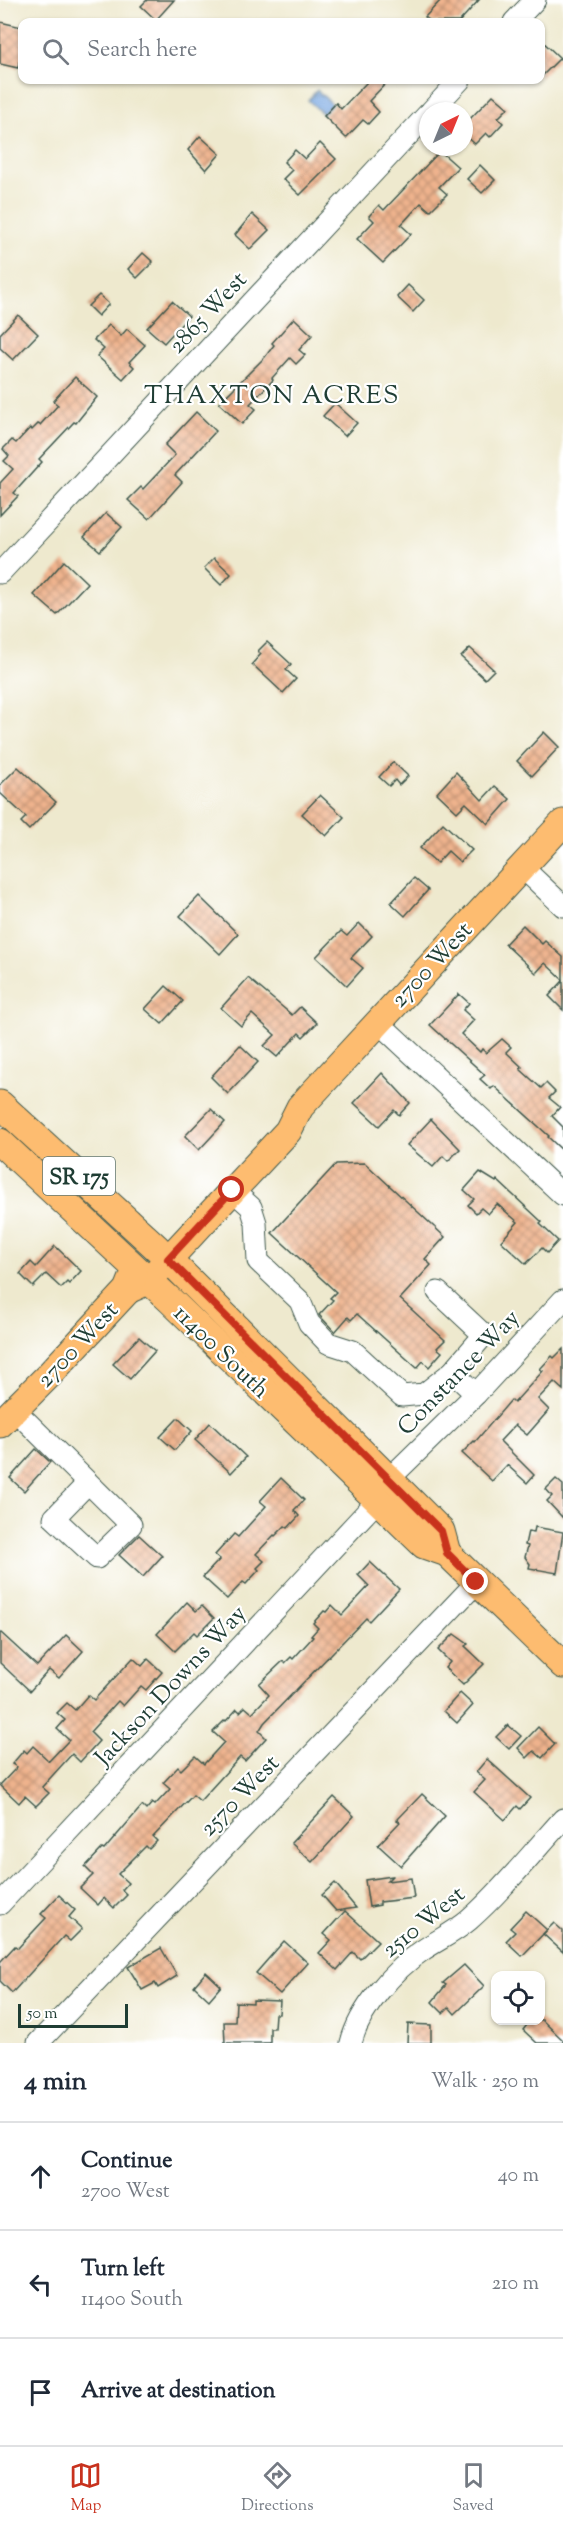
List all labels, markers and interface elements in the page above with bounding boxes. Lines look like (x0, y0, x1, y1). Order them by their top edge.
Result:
search box (18, 18, 545, 84)
icon: search (39, 35, 72, 68)
text: Search here (87, 35, 197, 67)
north arrow (419, 102, 473, 156)
street label: 2865 West (161, 265, 256, 362)
district label: THAXTON ACRES (144, 378, 400, 415)
street label: 2700 West (384, 915, 481, 1016)
road number: SR 175 (43, 1157, 115, 1195)
route start (218, 1176, 244, 1202)
street label: 2700 West (30, 1295, 127, 1396)
street label: 11400 South (165, 1298, 276, 1407)
street label: Constance Way (390, 1303, 529, 1444)
route end (462, 1568, 488, 1594)
street label: Jackson Downs Way (86, 1598, 255, 1776)
street label: 2570 West (193, 1748, 288, 1845)
street label: 2510 West (375, 1878, 473, 1967)
map controls (491, 1971, 545, 2025)
button: locate (491, 1971, 545, 2025)
scale bar (18, 2001, 128, 2028)
text: 50 m (27, 2003, 58, 2026)
text: 4 min (24, 2064, 87, 2101)
text: Walk · 250 m (431, 2068, 539, 2097)
text: Continue (81, 2146, 172, 2178)
icon: ahead (24, 2160, 57, 2193)
text: 40 m (498, 2162, 539, 2191)
text: 2700 West (81, 2178, 170, 2207)
text: Turn left (81, 2254, 164, 2286)
icon: left (24, 2268, 57, 2301)
text: 210 m (492, 2270, 539, 2299)
text: 11400 South (81, 2286, 183, 2315)
icon: arrive (24, 2376, 57, 2409)
text: Arrive at destination (81, 2376, 276, 2408)
tab: Map (69, 2459, 102, 2518)
tab: Directions (241, 2459, 314, 2518)
tab: Saved (452, 2459, 494, 2518)

